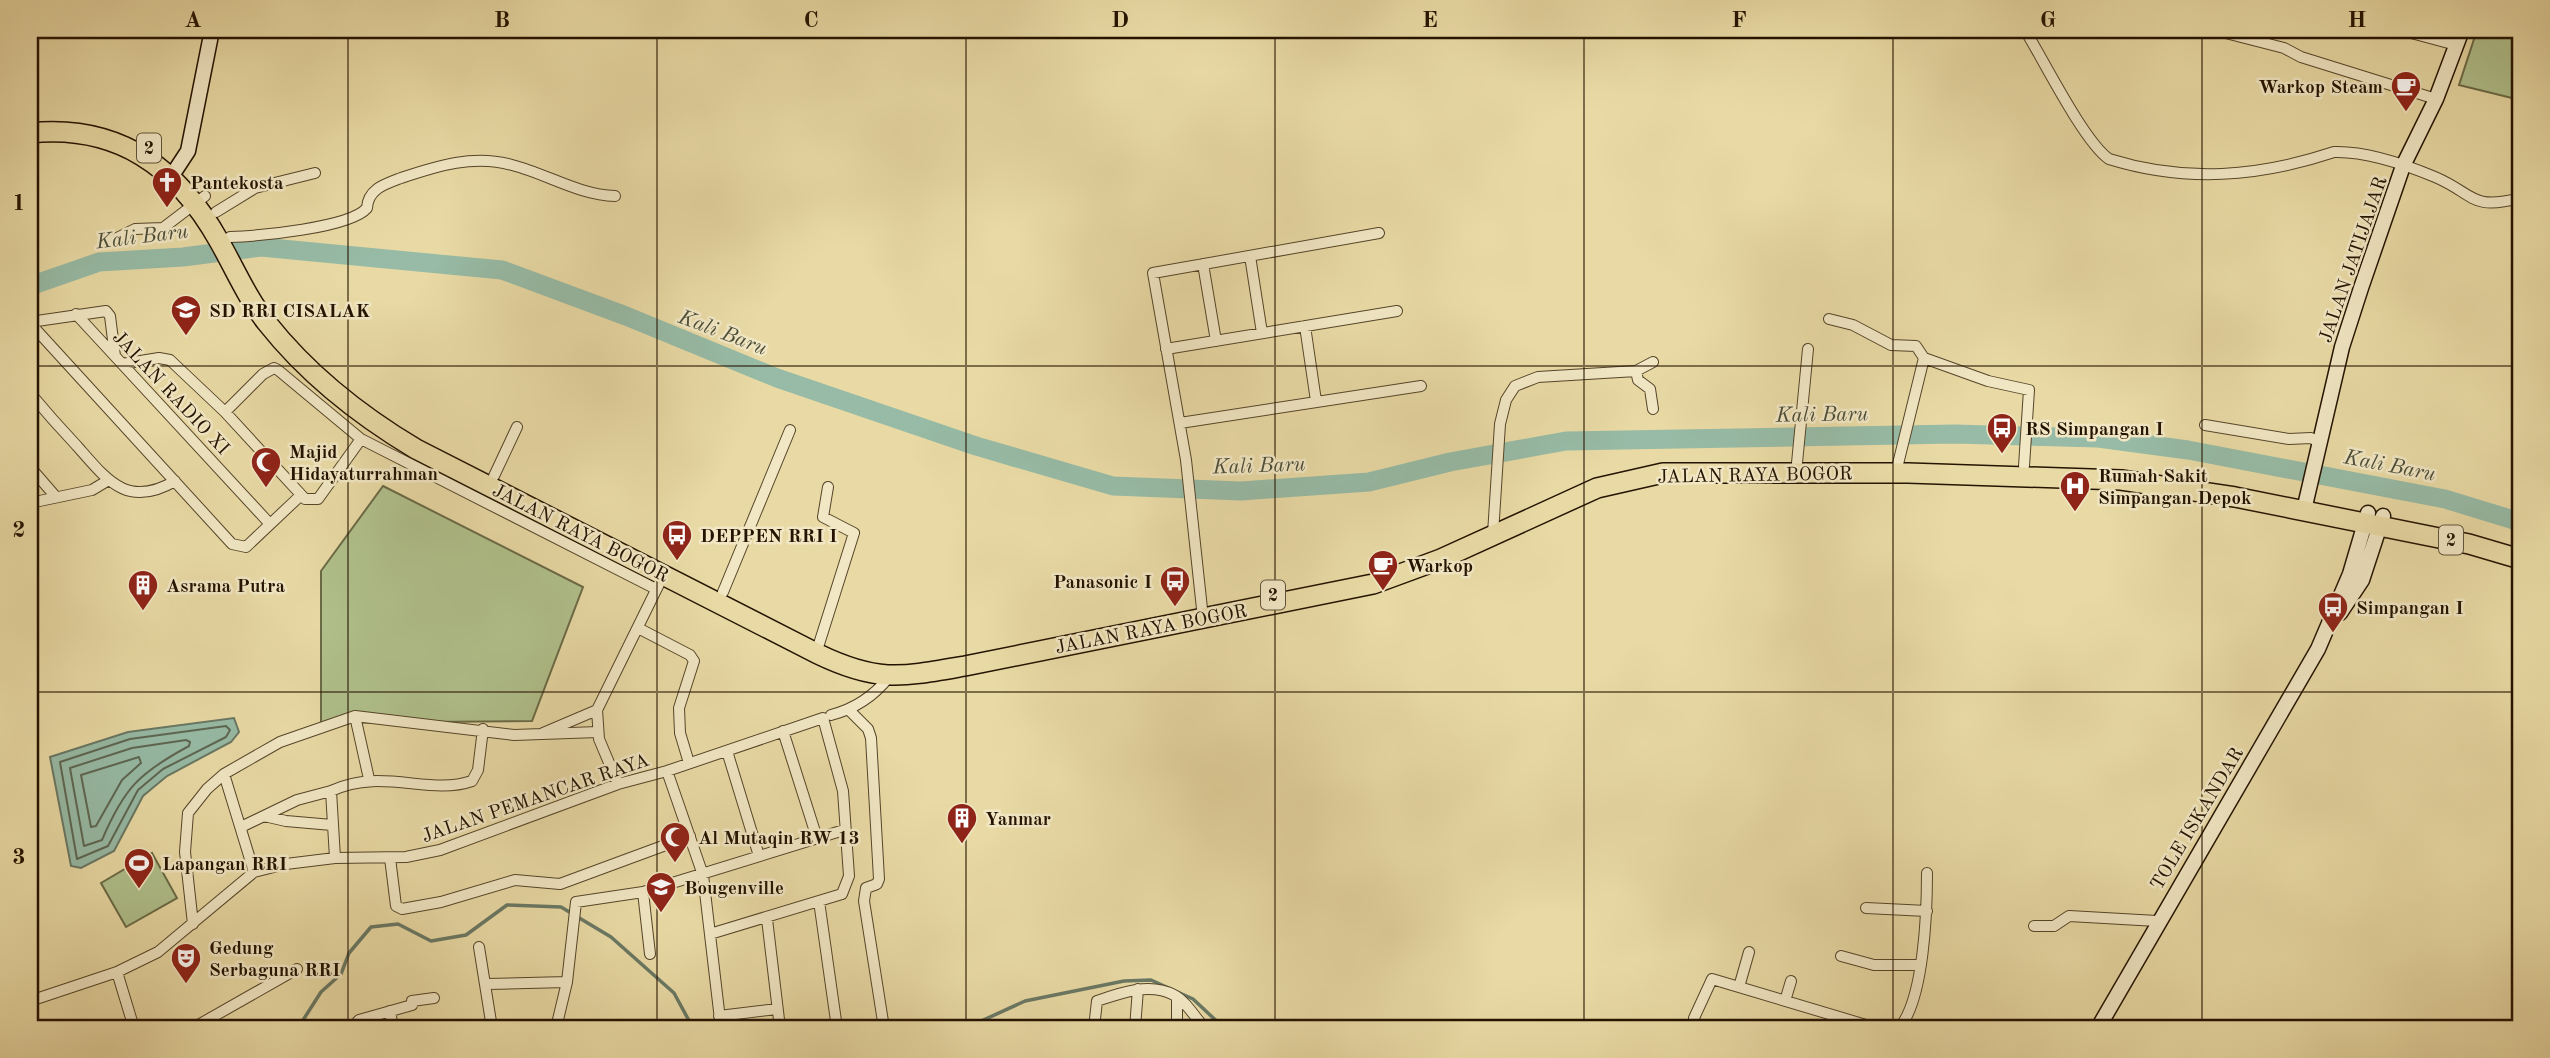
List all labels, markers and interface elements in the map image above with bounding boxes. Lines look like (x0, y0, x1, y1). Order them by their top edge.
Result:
text: A (184, 9, 202, 32)
text: B (494, 9, 510, 32)
text: C (803, 9, 819, 32)
text: D (1111, 9, 1129, 32)
text: E (1422, 9, 1438, 32)
text: F (1731, 9, 1747, 32)
text: G (2040, 9, 2056, 32)
text: H (2348, 9, 2366, 32)
cafe icon: Warkop Steam (2389, 69, 2423, 113)
place label: Warkop Steam (2258, 79, 2383, 98)
road number: 2 (137, 134, 161, 162)
church icon: Pantekosta (150, 165, 184, 209)
street label: JALAN JATIJAJAR (2317, 174, 2392, 345)
place label: Pantekosta (190, 175, 284, 194)
text: 1 (12, 192, 26, 215)
water label: Kali Baru (94, 221, 190, 254)
school or university icon: SD RRI CISALAK (169, 293, 203, 337)
place label: SD RRI CISALAK (209, 303, 371, 322)
water label: Kali Baru (674, 307, 770, 360)
street label: JALAN RADIO XI (108, 328, 232, 459)
water label: Kali Baru (1774, 404, 1869, 427)
bus stop icon: RS Simpangan I (1985, 411, 2019, 455)
place label: RS Simpangan I (2025, 421, 2164, 440)
place label: Majid Hidayaturrahman (289, 444, 438, 485)
mosque icon: Majid Hidayaturrahman (249, 445, 283, 489)
water label: Kali Baru (2341, 447, 2437, 486)
water label: Kali Baru (1211, 454, 1306, 479)
street label: JALAN RAYA BOGOR (1657, 465, 1853, 488)
place label: Rumah Sakit Simpangan Depok (2098, 468, 2252, 509)
hospital icon: Rumah Sakit Simpangan Depok (2058, 469, 2092, 513)
street label: JALAN RAYA BOGOR (489, 481, 671, 587)
bus stop icon: DEPPEN RRI I (660, 518, 694, 562)
text: 2 (12, 519, 26, 542)
road number: 2 (2439, 526, 2463, 554)
place label: DEPPEN RRI I (700, 528, 837, 547)
cafe icon: Warkop (1366, 548, 1400, 592)
place label: Warkop (1406, 558, 1473, 577)
bus stop icon: Panasonic I (1158, 564, 1192, 608)
building icon: Asrama Putra (126, 568, 160, 612)
place label: Panasonic I (1053, 574, 1152, 593)
place label: Asrama Putra (166, 578, 286, 597)
road number: 2 (1261, 580, 1285, 610)
bus stop icon: Simpangan I (2316, 590, 2350, 634)
place label: Simpangan I (2356, 600, 2464, 619)
street label: JALAN RAYA BOGOR (1054, 603, 1249, 658)
street label: TOLE ISKANDAR (2148, 745, 2248, 894)
street label: JALAN PEMANCAR RAYA (420, 751, 652, 847)
building icon: Yanmar (945, 801, 979, 845)
place label: Yanmar (985, 811, 1051, 830)
mosque icon: Al Mutaqin RW 13 (658, 820, 692, 864)
place label: Al Mutaqin RW 13 (698, 830, 860, 849)
text: 3 (12, 846, 26, 869)
sports icon: Lapangan RRI (122, 846, 156, 890)
place label: Lapangan RRI (162, 856, 287, 875)
school or university icon: Bougenville (644, 870, 678, 914)
place label: Bougenville (684, 880, 784, 899)
place label: Gedung Serbaguna RRI (209, 940, 340, 981)
theatre icon: Gedung Serbaguna RRI (169, 941, 203, 985)

